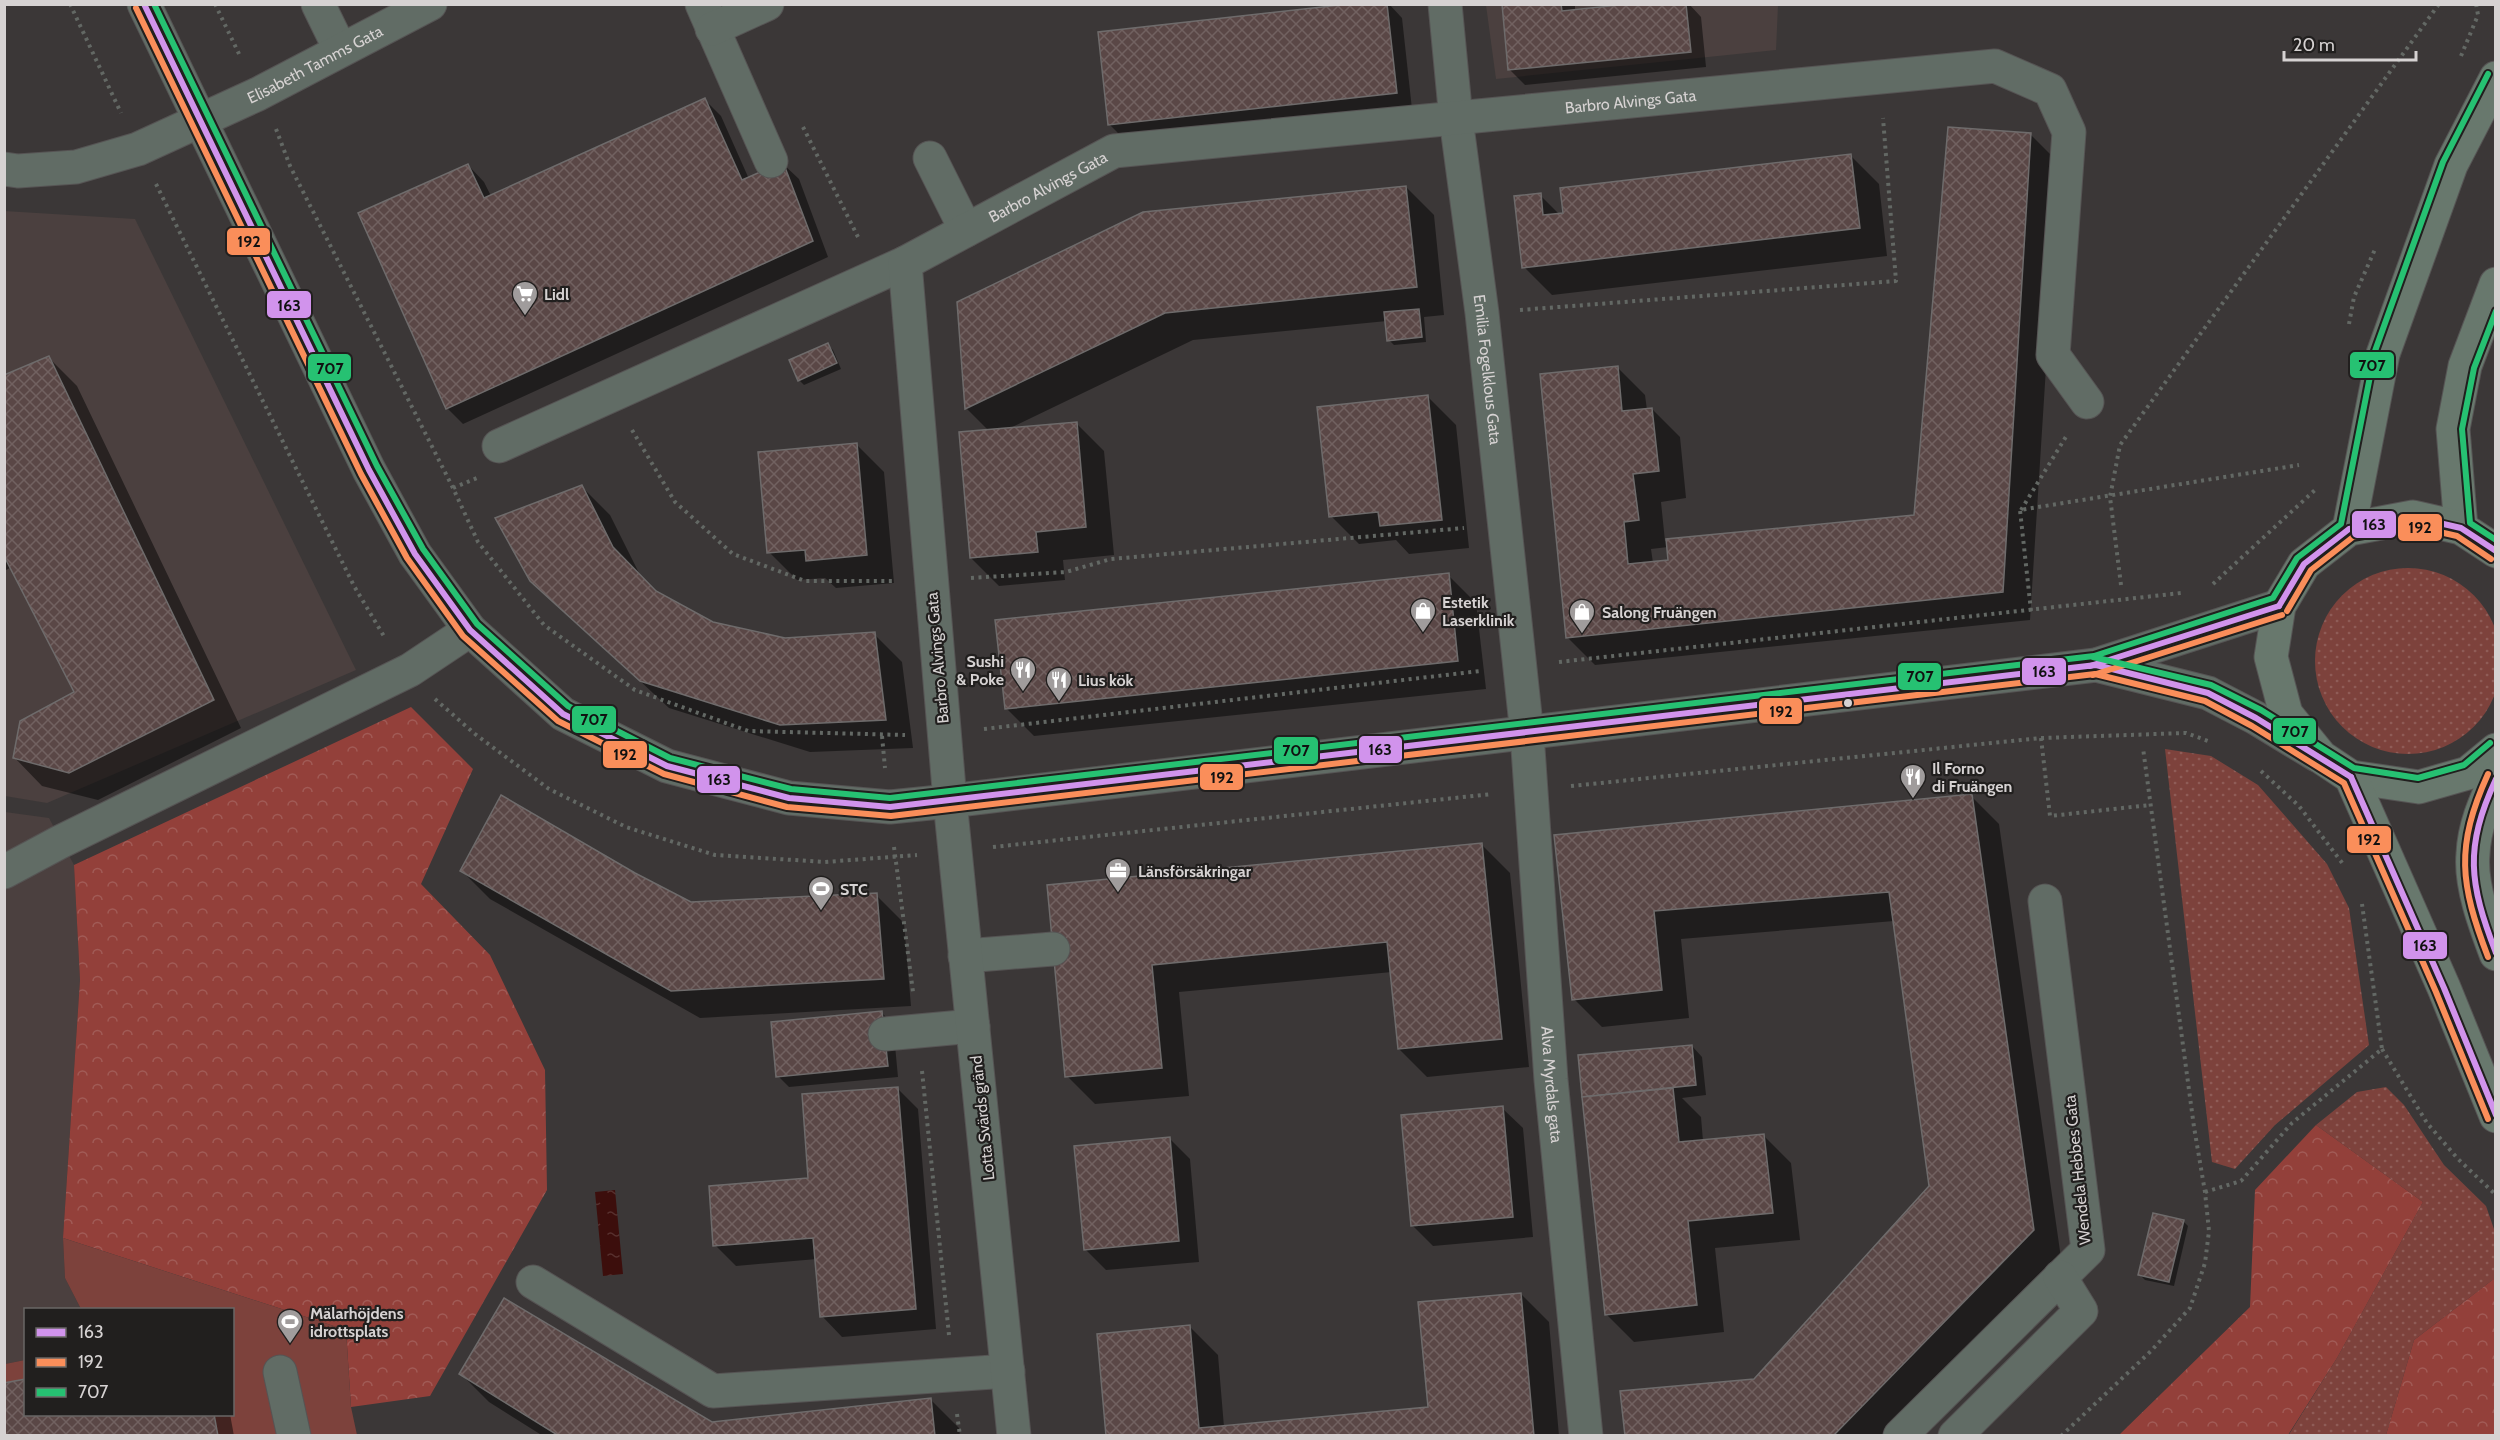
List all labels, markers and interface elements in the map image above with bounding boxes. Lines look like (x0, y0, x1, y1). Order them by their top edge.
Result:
street label: Elisabeth Tamms Gata (244, 21, 386, 108)
scale bar (2284, 24, 2416, 62)
text: 20 m (2293, 34, 2335, 56)
street label: Barbro Alvings Gata (1564, 86, 1697, 117)
street label: Barbro Alvings Gata (985, 147, 1111, 226)
line badge: 192 (226, 227, 271, 256)
text: 192 (237, 232, 261, 251)
supermarket icon: Lidl (510, 279, 540, 317)
place label: Lidl (544, 285, 569, 304)
line badge: 163 (266, 290, 312, 319)
street label: Emilia Fogelklous Gata (1470, 293, 1505, 446)
text: 163 (277, 296, 301, 315)
line badge: 707 (2349, 351, 2395, 379)
line badge: 707 (307, 353, 352, 382)
text: 707 (2358, 356, 2387, 375)
text: 707 (316, 359, 345, 378)
line badge: 163 (2351, 510, 2397, 539)
line badge: 192 (2397, 513, 2443, 542)
text: 163 (2362, 515, 2386, 534)
text: 192 (2408, 518, 2432, 537)
street label: Barbro Alvings Gata (922, 591, 953, 724)
place label: Estetik Laserklinik (1442, 593, 1515, 630)
shop icon: Estetik Laserklinik (1408, 596, 1438, 634)
shop icon: Salong Fruängen (1567, 597, 1597, 635)
place label: Salong Fruängen (1602, 603, 1717, 622)
place label: Sushi & Poke (956, 652, 1004, 689)
restaurant icon: Sushi & Poke (1008, 655, 1038, 693)
line badge: 163 (2021, 657, 2067, 686)
line badge: 707 (1897, 662, 1942, 691)
text: 163 (2032, 662, 2056, 681)
restaurant icon: Lius kök (1044, 665, 1074, 703)
text: 707 (1906, 667, 1935, 686)
place label: Lius kök (1078, 671, 1134, 690)
line badge: 192 (1758, 697, 1803, 725)
unlabelled marker (1842, 697, 1854, 709)
text: 192 (1769, 702, 1793, 721)
line badge: 707 (571, 705, 617, 734)
text: 707 (580, 710, 609, 729)
line badge: 707 (2272, 717, 2317, 745)
text: 707 (2281, 722, 2310, 741)
line badge: 163 (1358, 735, 1403, 764)
line badge: 707 (1273, 736, 1319, 765)
line badge: 192 (602, 740, 648, 769)
text: 163 (1368, 740, 1392, 759)
text: 707 (1282, 741, 1311, 760)
text: 192 (613, 745, 637, 764)
place label: Il Forno di Fruängen (1932, 759, 2012, 796)
restaurant icon: Il Forno di Fruängen (1898, 762, 1928, 800)
line badge: 192 (1199, 763, 1244, 791)
line badge: 163 (696, 765, 741, 794)
text: 192 (1210, 768, 1234, 787)
text: 163 (707, 770, 731, 789)
line badge: 192 (2346, 825, 2392, 854)
text: 192 (2357, 830, 2381, 849)
office icon: Länsförsäkringar (1103, 856, 1133, 894)
place label: Länsförsäkringar (1138, 862, 1252, 881)
sports icon: STC (806, 874, 836, 912)
place label: STC (840, 880, 868, 899)
line badge: 163 (2402, 931, 2448, 960)
text: 163 (2413, 936, 2437, 955)
street label: Alva Myrdals gata (1537, 1025, 1566, 1144)
street label: Lotta Svärds gränd (966, 1055, 999, 1181)
street label: Wendela Hebbes Gata (2060, 1094, 2095, 1246)
place label: Mälarhöjdens idrottsplats (310, 1304, 404, 1341)
sports icon: Mälarhöjdens idrottsplats (275, 1307, 305, 1345)
legend (24, 1308, 234, 1416)
text: 163 (78, 1321, 104, 1343)
text: 192 (78, 1351, 104, 1373)
text: 707 (78, 1381, 108, 1403)

